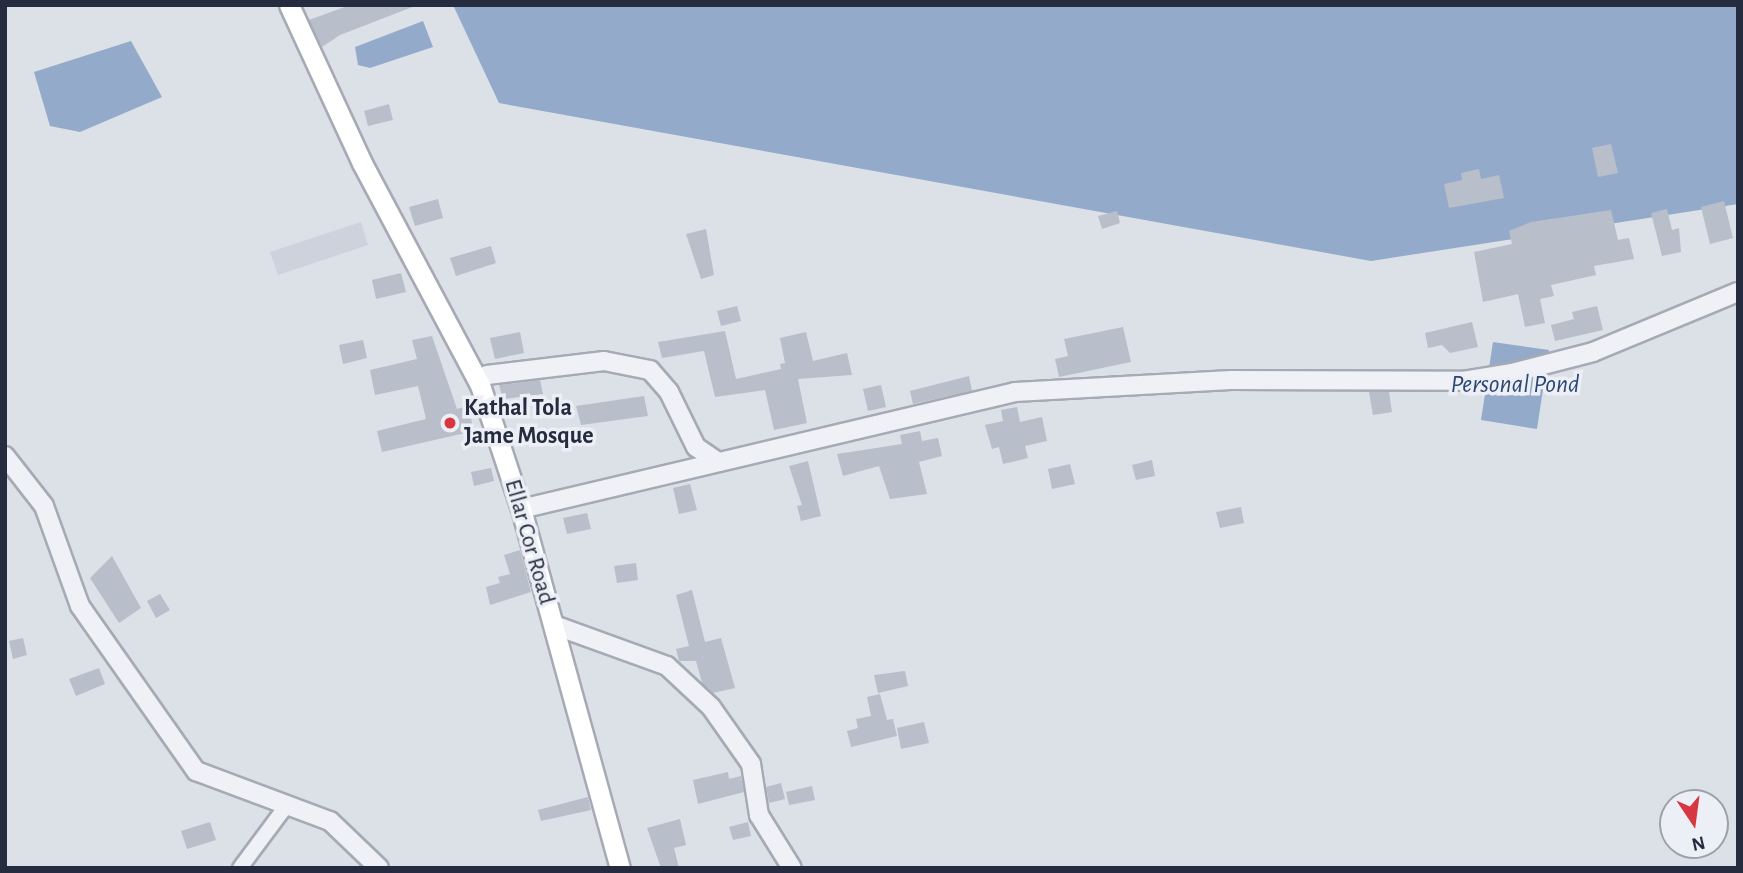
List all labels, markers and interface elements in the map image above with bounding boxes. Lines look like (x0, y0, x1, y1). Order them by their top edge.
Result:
water label: Personal Pond (1450, 369, 1580, 401)
place label: Kathal Tola Jame Mosque (464, 395, 594, 451)
marker: Kathal Tola Jame Mosque (442, 415, 458, 431)
street label: Ellar Cor Road (497, 476, 561, 608)
north arrow (1659, 789, 1729, 859)
text: N (1690, 832, 1707, 854)

